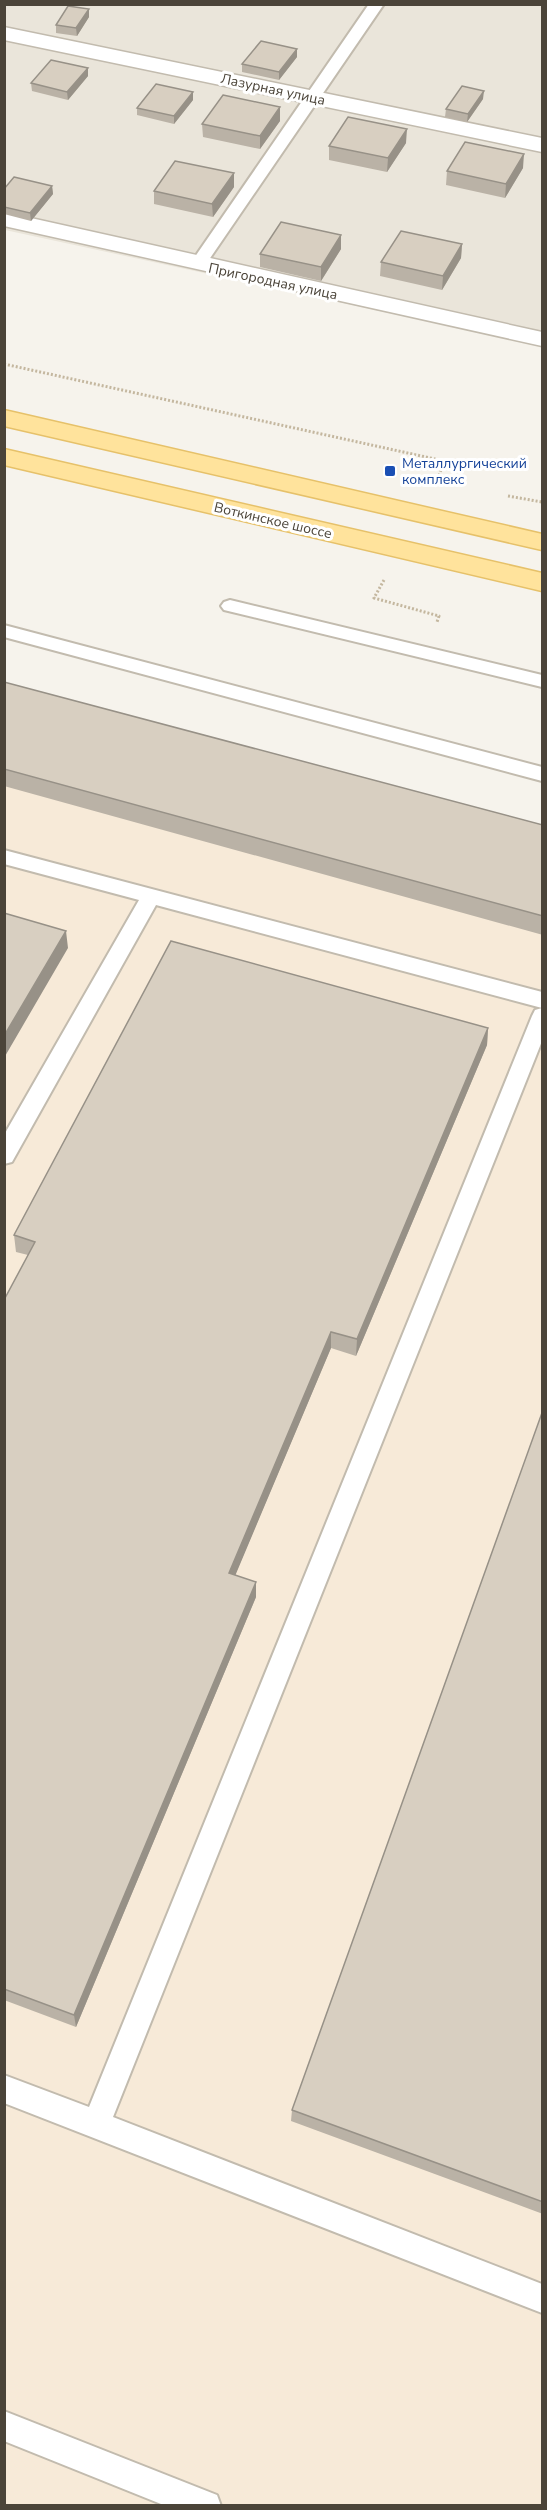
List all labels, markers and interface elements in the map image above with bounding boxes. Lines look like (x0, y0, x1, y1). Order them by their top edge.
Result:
street label: Лазурная улица (219, 69, 327, 110)
street label: Пригородная улица (207, 259, 339, 304)
place label: Металлургический комплекс (402, 454, 527, 489)
marker: Металлургический комплекс (383, 464, 397, 478)
street label: Воткинское шоссе (212, 498, 334, 543)

